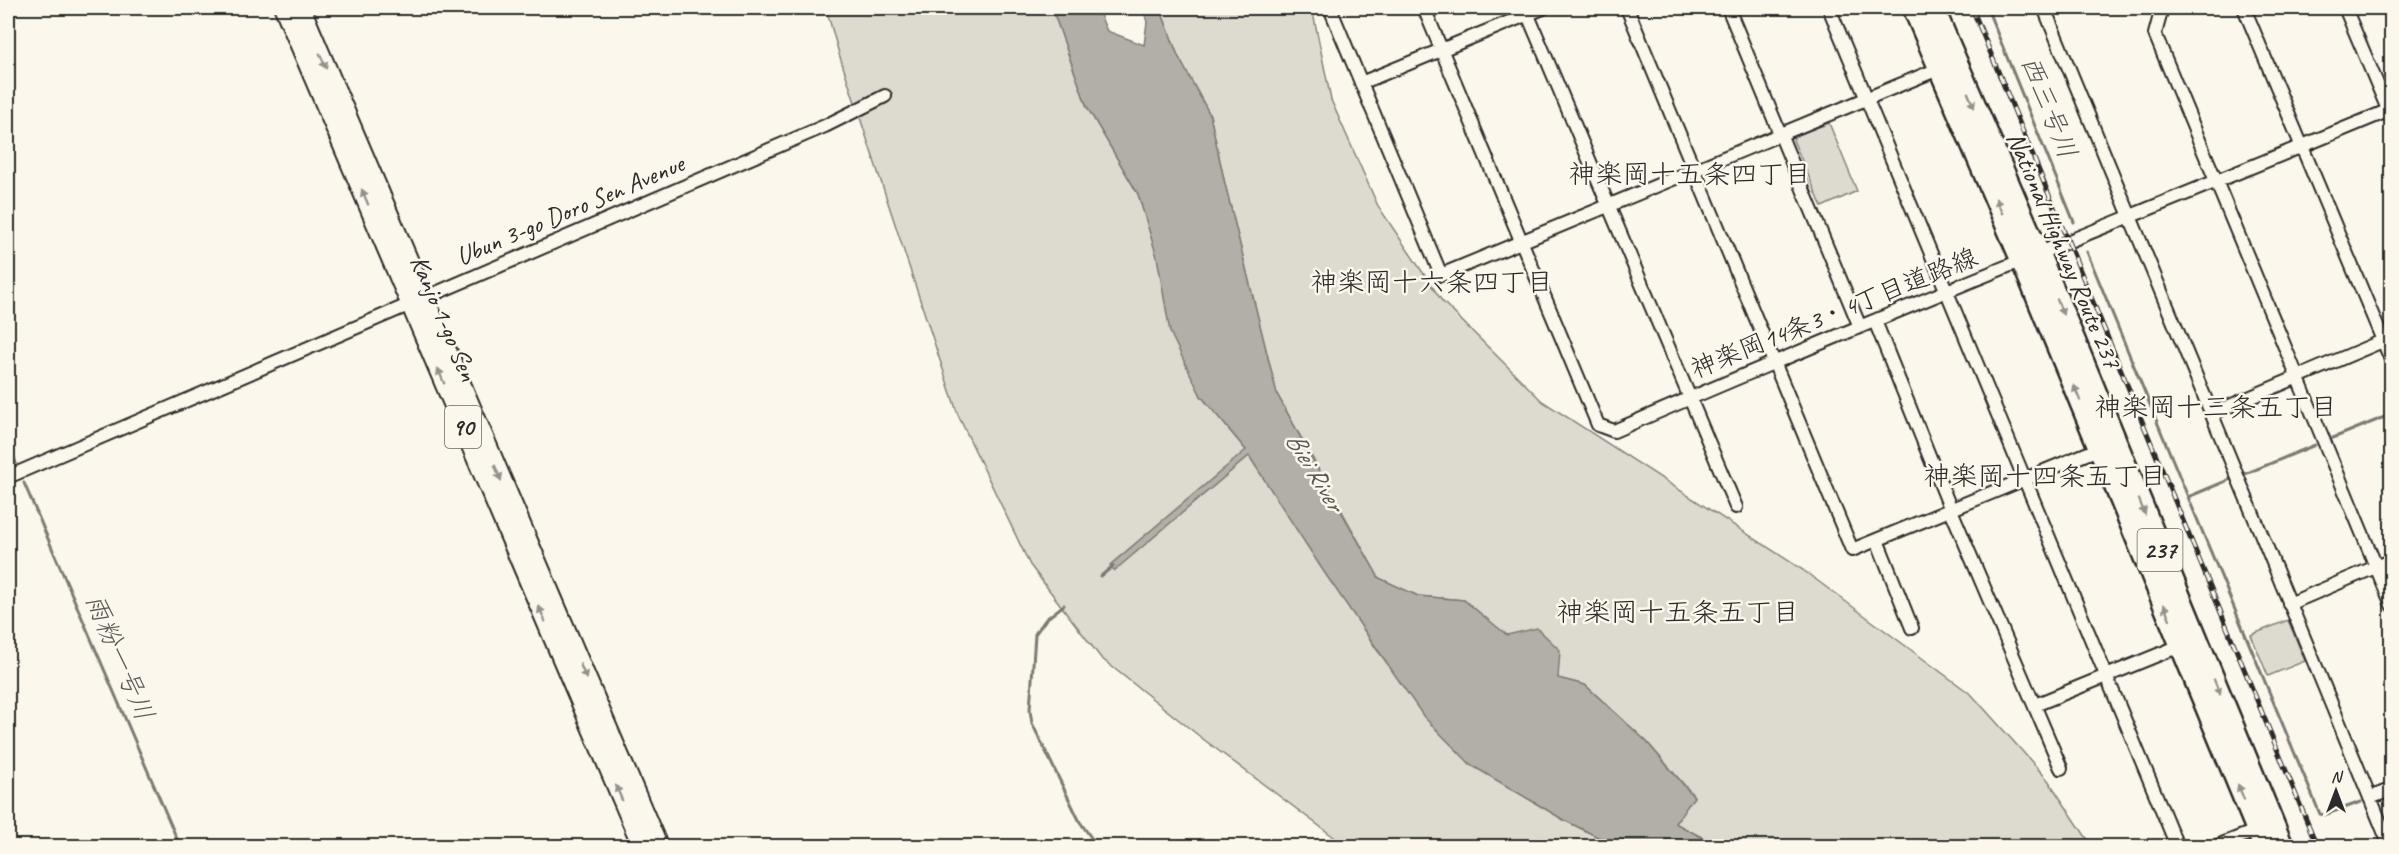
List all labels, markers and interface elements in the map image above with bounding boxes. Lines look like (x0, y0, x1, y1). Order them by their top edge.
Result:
water label: 西三号川 (2013, 51, 2085, 163)
one-way arrow (318, 53, 328, 71)
one-way arrow (1967, 92, 1976, 109)
street label: National Highway Route 237 (1999, 127, 2129, 375)
street label: Ubun 3-go Doro Sen Avenue (451, 146, 691, 273)
district label: 神楽岡十五条四丁目 (1569, 157, 1812, 191)
one-way arrow (360, 188, 369, 206)
one-way arrow (1994, 197, 2004, 215)
street label: 神楽岡14条3・4丁目道路線 (1686, 240, 1982, 386)
street label: Kanjo 1-go Sen (403, 250, 485, 386)
district label: 神楽岡十六条四丁目 (1311, 265, 1554, 299)
one-way arrow (2055, 299, 2065, 317)
one-way arrow (436, 367, 446, 385)
one-way arrow (2072, 384, 2081, 402)
district label: 神楽岡十三条五丁目 (2095, 390, 2338, 424)
road number: 90 (445, 406, 481, 448)
water label: Biei River (1278, 425, 1354, 520)
district label: 神楽岡十四条五丁目 (1924, 459, 2167, 493)
one-way arrow (493, 464, 503, 482)
one-way arrow (2138, 498, 2147, 516)
road number: 237 (2138, 529, 2182, 571)
water label: 雨粉一号川 (78, 588, 162, 726)
district label: 神楽岡十五条五丁目 (1557, 595, 1800, 629)
one-way arrow (2162, 603, 2171, 621)
one-way arrow (538, 605, 547, 622)
one-way arrow (578, 663, 588, 681)
one-way arrow (2212, 679, 2222, 697)
north arrow (2306, 761, 2366, 821)
text: N (2331, 767, 2344, 787)
one-way arrow (2236, 783, 2246, 801)
one-way arrow (615, 784, 624, 801)

